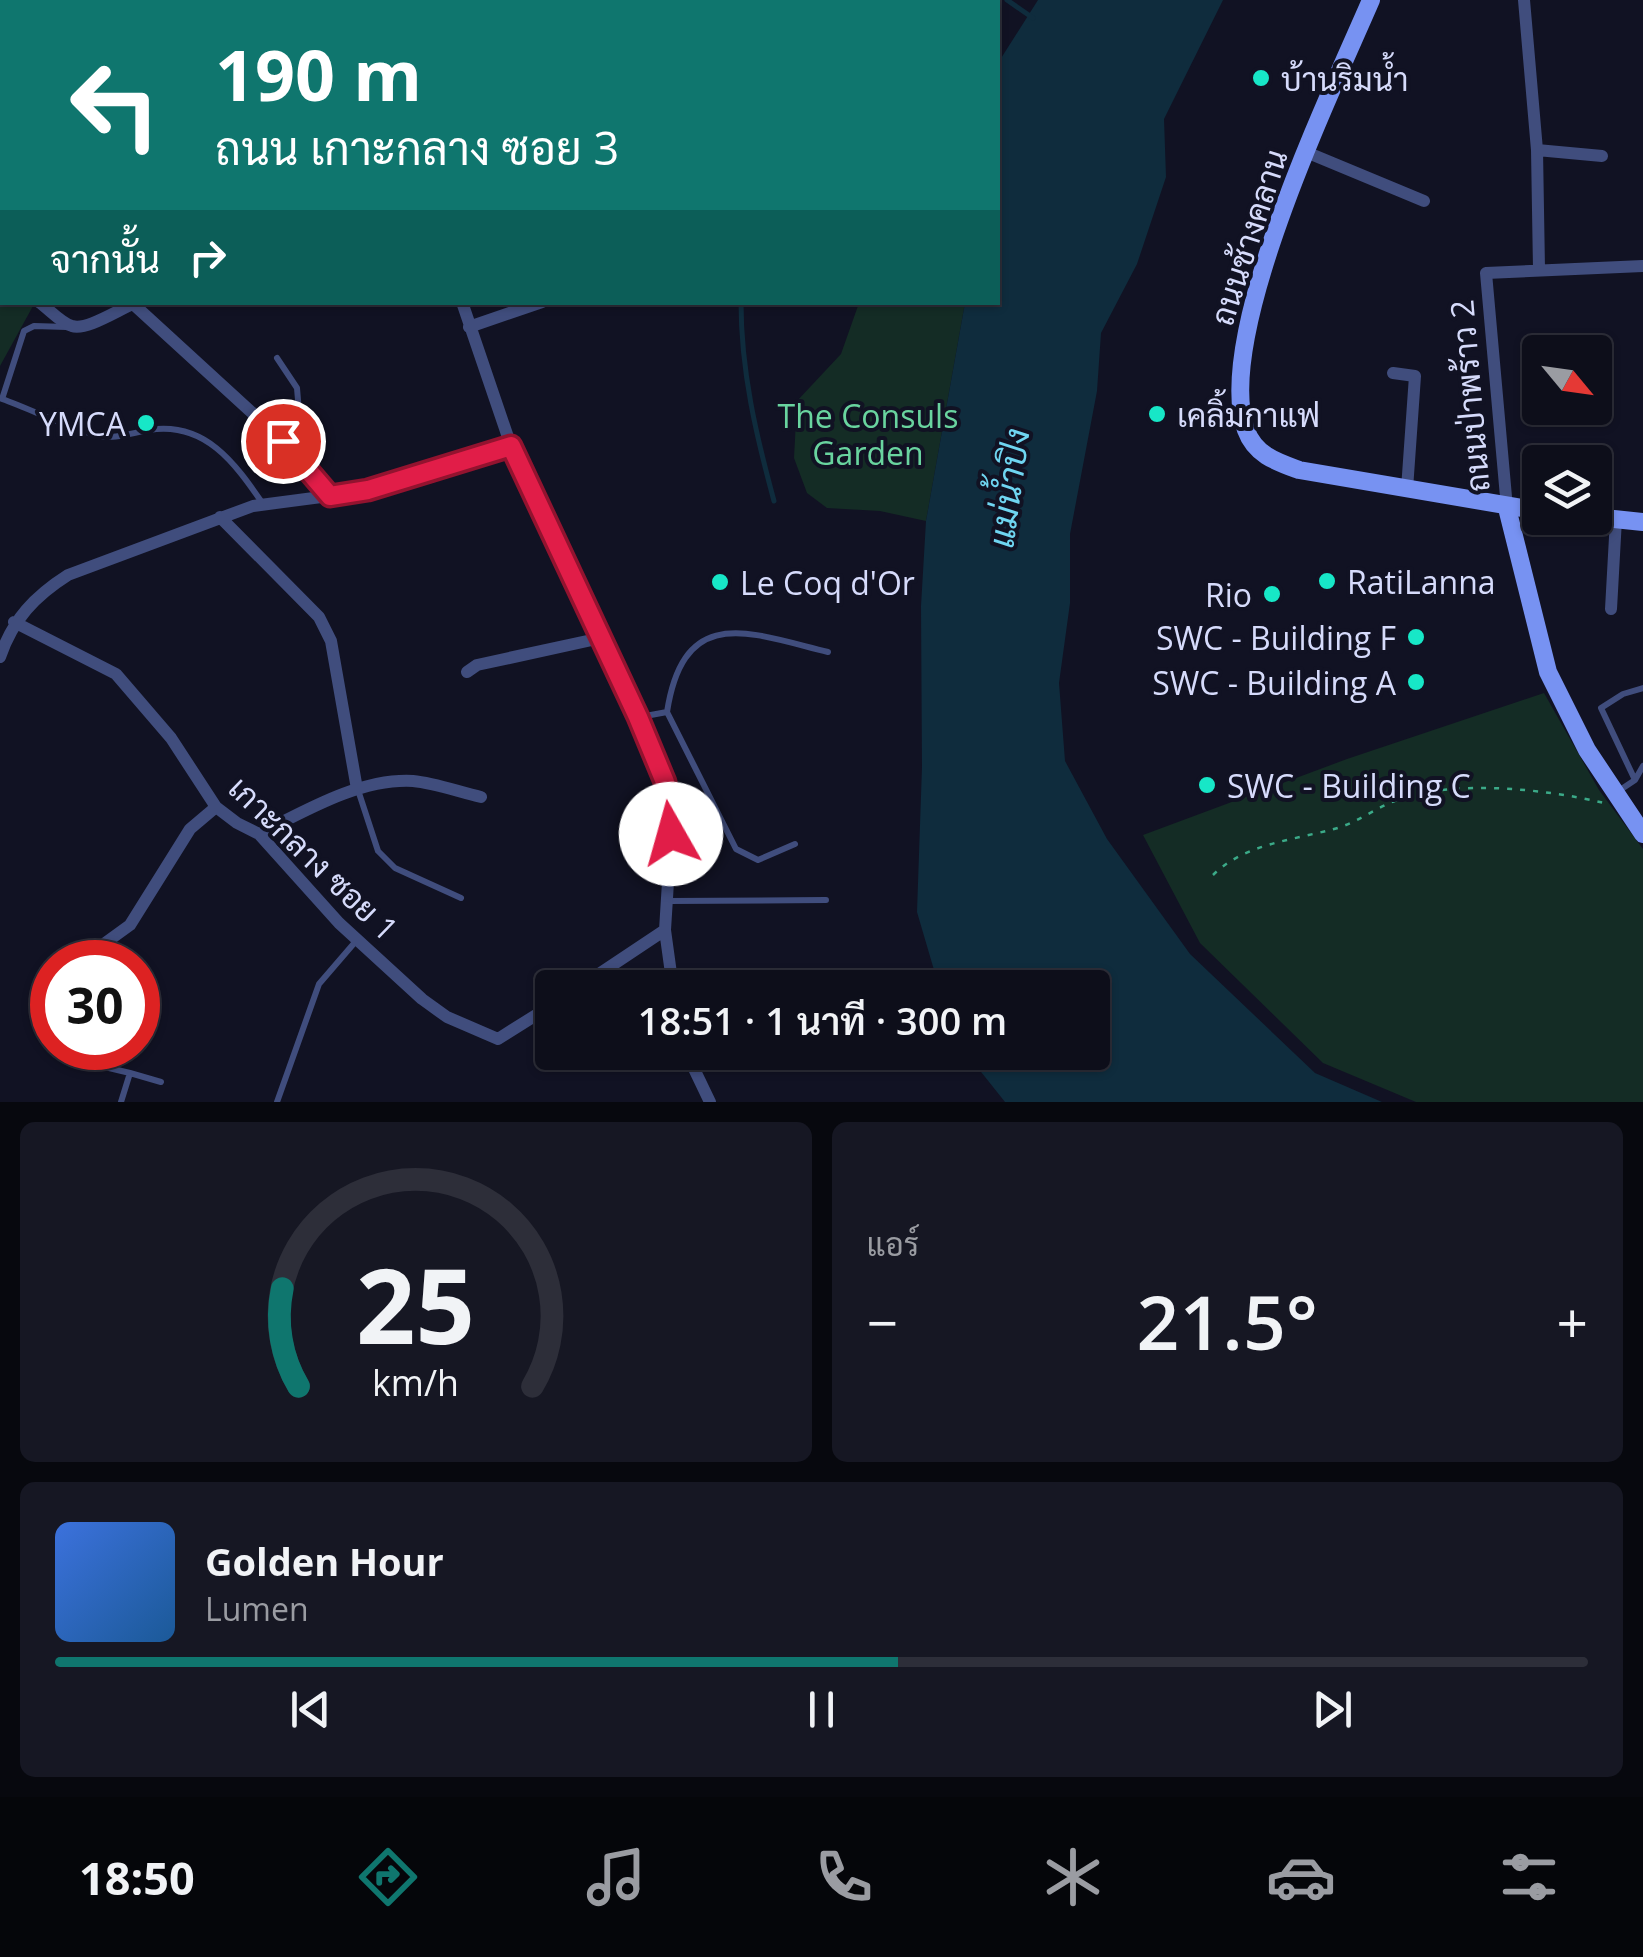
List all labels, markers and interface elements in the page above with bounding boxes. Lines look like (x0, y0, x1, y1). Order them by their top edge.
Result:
text: 190 m (215, 26, 422, 122)
icon: left (50, 40, 180, 170)
place label: บ้านริมน้ำ (1281, 51, 1409, 100)
marker: บ้านริมน้ำ (1250, 67, 1272, 89)
text: ถนน เกาะกลาง ซอย 3 (215, 117, 619, 178)
street label: ถนนช้างคลาน (1199, 144, 1297, 330)
icon: right (180, 230, 235, 285)
text: จากนั้น (50, 232, 160, 284)
street label: ถนนป่าพร้าว 2 (1439, 298, 1499, 494)
north arrow (1522, 335, 1612, 425)
map controls (1522, 335, 1612, 535)
place label: เคลิ้มกาแฟ (1177, 388, 1320, 436)
park label: The Consuls Garden (778, 394, 958, 474)
pin (241, 399, 326, 484)
place label: YMCA (39, 402, 127, 445)
marker: เคลิ้มกาแฟ (1146, 403, 1168, 425)
marker: YMCA (135, 412, 157, 434)
icon: arrive (256, 414, 311, 469)
water label: แม่น้ำปิง (969, 424, 1040, 551)
button: layers (1522, 445, 1612, 535)
place label: RatiLanna (1347, 560, 1496, 603)
place label: Le Coq d'Or (740, 561, 915, 604)
marker: RatiLanna (1316, 570, 1338, 592)
marker: Le Coq d'Or (709, 571, 731, 593)
place label: Rio (1205, 573, 1252, 616)
marker: Rio (1261, 583, 1283, 605)
place label: SWC - Building F (1156, 616, 1396, 659)
marker: SWC - Building F (1405, 626, 1427, 648)
place label: SWC - Building A (1152, 661, 1397, 704)
marker: SWC - Building A (1405, 671, 1427, 693)
place label: SWC - Building C (1227, 764, 1471, 807)
street label: เกาะกลาง ซอย 1 (220, 766, 408, 950)
marker: SWC - Building C (1196, 774, 1218, 796)
position arrow (619, 782, 723, 886)
speed limit sign: 30 (30, 940, 160, 1070)
text: 18:51 · 1 นาที · 300 m (638, 994, 1007, 1046)
text: แอร์ (867, 1222, 919, 1265)
text: 25 (356, 1233, 475, 1374)
text: 21.5° (1137, 1270, 1318, 1372)
text: − (867, 1284, 898, 1359)
text: + (1557, 1284, 1588, 1359)
text: km/h (372, 1358, 459, 1406)
text: Golden Hour (205, 1535, 444, 1587)
text: Lumen (205, 1587, 309, 1630)
icon: previous (283, 1682, 338, 1737)
icon: pause (794, 1682, 849, 1737)
icon: next (1305, 1682, 1360, 1737)
icon: directions (353, 1842, 423, 1912)
icon: music (581, 1842, 651, 1912)
icon: phone (809, 1842, 879, 1912)
icon: climate (1038, 1842, 1108, 1912)
icon: car (1266, 1842, 1336, 1912)
icon: filters (1494, 1842, 1564, 1912)
text: 18:50 (79, 1847, 195, 1908)

